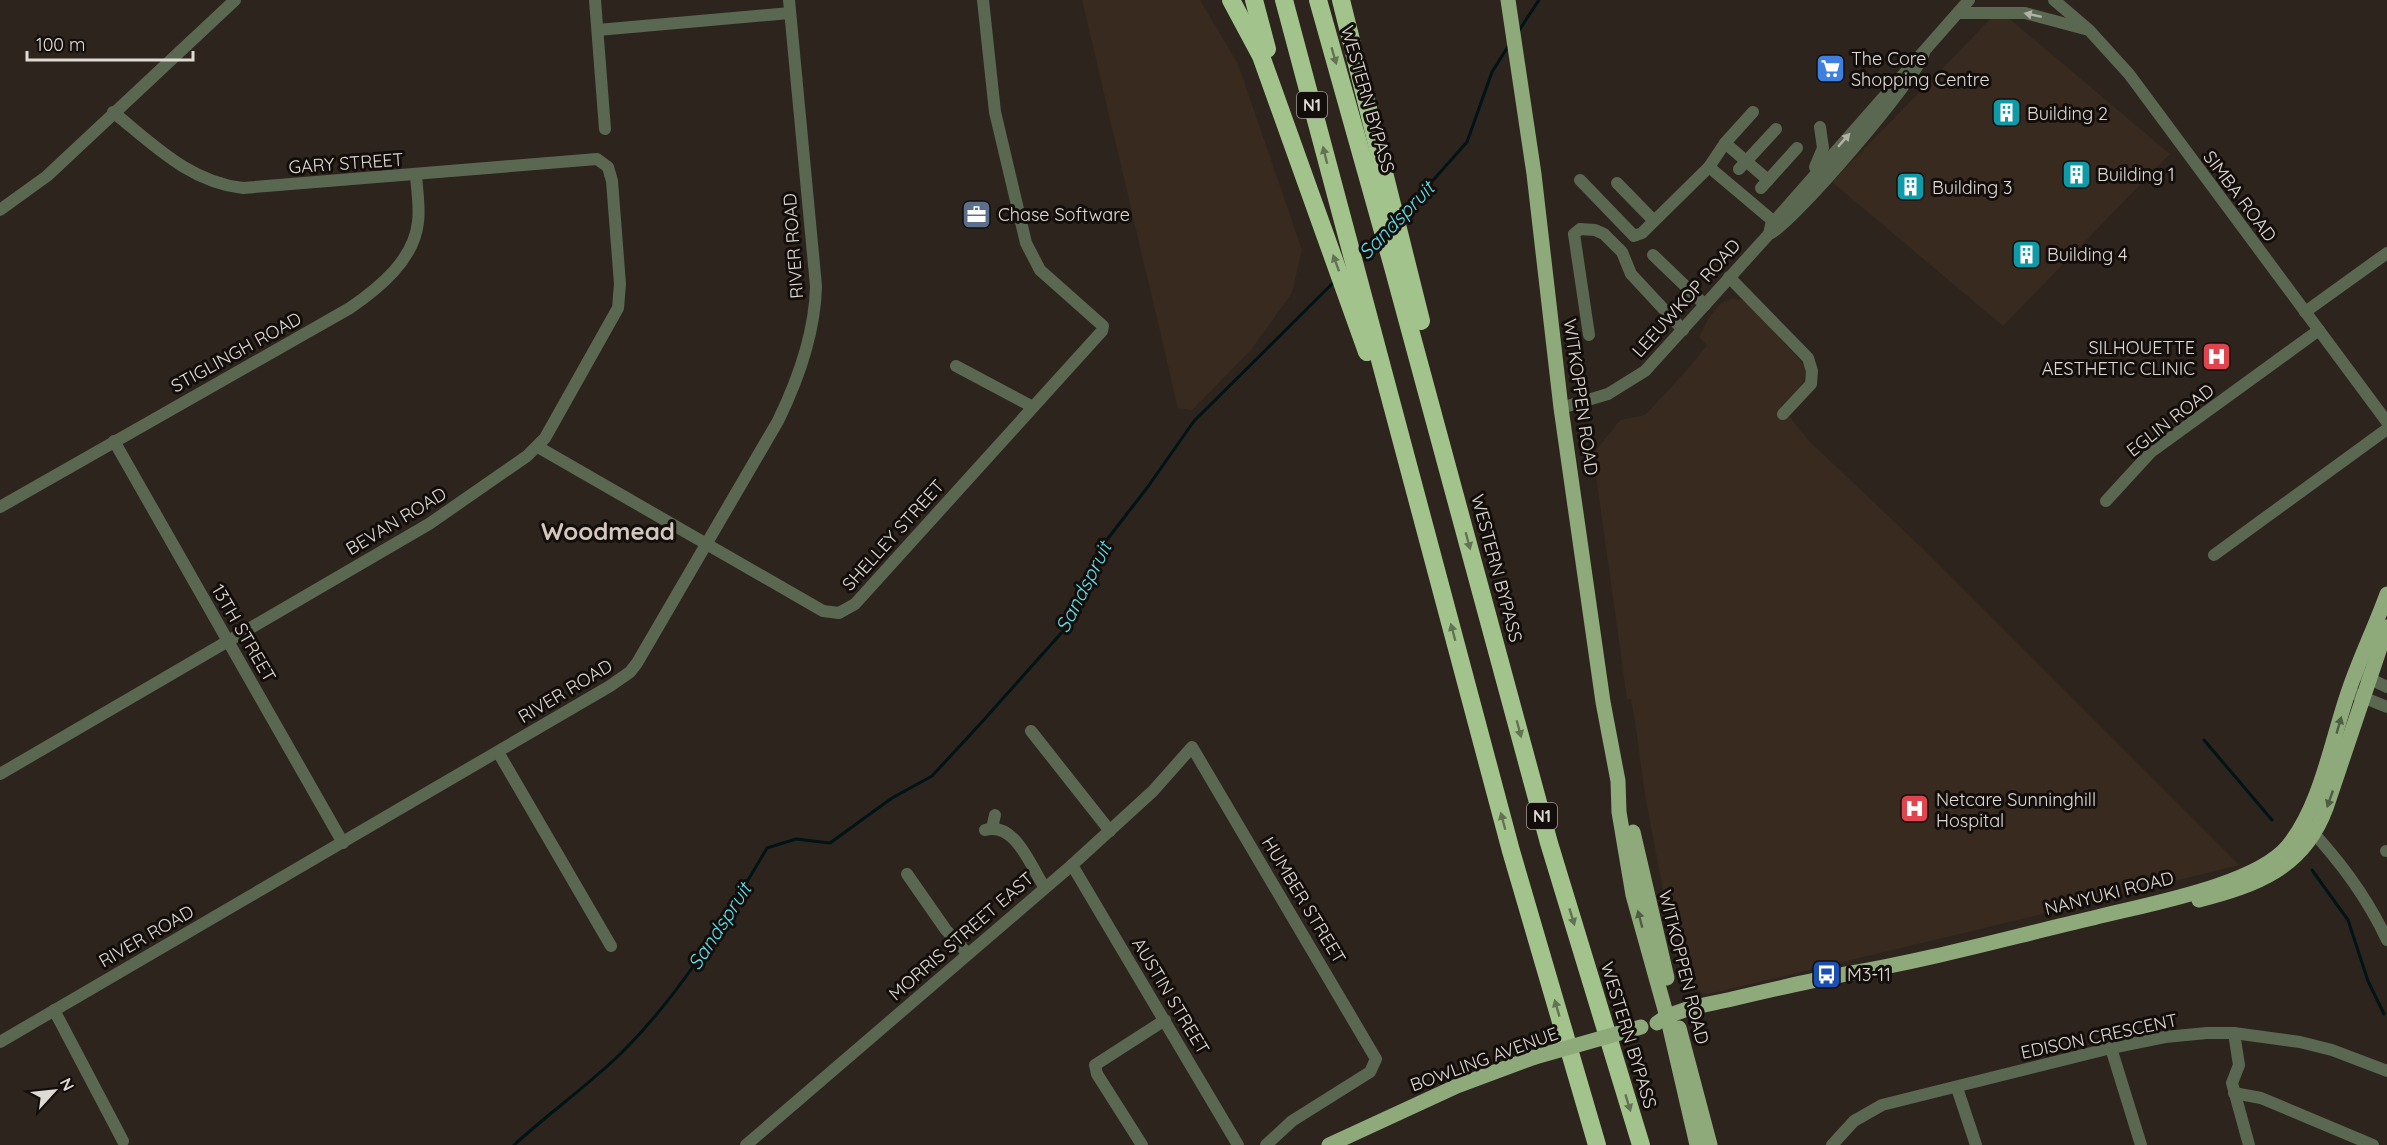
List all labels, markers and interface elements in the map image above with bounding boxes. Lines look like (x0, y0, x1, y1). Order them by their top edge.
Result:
one-way arrow (2023, 10, 2042, 19)
street label: WESTERN BYPASS (1336, 23, 1400, 175)
scale bar (27, 24, 194, 62)
text: 100 m (36, 33, 85, 56)
one-way arrow (1330, 47, 1339, 65)
place label: The Core Shopping Centre (1851, 47, 1990, 91)
supermarket icon: The Core Shopping Centre (1814, 52, 1846, 84)
road number: N1 (1297, 92, 1327, 118)
building icon: Building 2 (1990, 97, 2022, 129)
place label: Building 2 (2027, 102, 2108, 125)
one-way arrow (1838, 132, 1851, 148)
one-way arrow (1319, 145, 1329, 164)
street label: SIMBA ROAD (2198, 146, 2282, 246)
street label: GARY STREET (288, 148, 404, 178)
building icon: Building 1 (2060, 158, 2092, 190)
place label: Building 1 (2097, 163, 2175, 186)
building icon: Building 3 (1895, 171, 1927, 203)
water label: Sandspruit (1353, 174, 1441, 264)
place label: Building 3 (1932, 176, 2013, 199)
street label: RIVER ROAD (778, 192, 808, 300)
office icon: Chase Software (961, 198, 993, 230)
place label: Chase Software (998, 203, 1130, 226)
street label: LEEUWKOP ROAD (1627, 234, 1745, 362)
building icon: Building 4 (2010, 238, 2042, 270)
place label: Building 4 (2047, 243, 2128, 266)
one-way arrow (1330, 253, 1340, 271)
street label: STIGLINGH ROAD (167, 307, 305, 397)
street label: WITKOPPEN ROAD (1559, 317, 1603, 477)
place label: SILHOUETTE AESTHETIC CLINIC (2042, 336, 2195, 380)
hospital icon: SILHOUETTE AESTHETIC CLINIC (2200, 341, 2232, 373)
street label: EGLIN ROAD (2122, 379, 2218, 461)
street label: SHELLEY STREET (837, 474, 949, 595)
street label: BEVAN ROAD (342, 482, 450, 560)
street label: WESTERN BYPASS (1466, 492, 1528, 644)
district label: Woodmead (541, 516, 675, 546)
one-way arrow (1464, 532, 1473, 550)
water label: Sandspruit (1049, 535, 1118, 637)
street label: 13TH STREET (207, 580, 281, 686)
one-way arrow (1447, 623, 1457, 642)
street label: RIVER ROAD (514, 654, 616, 728)
one-way arrow (2335, 715, 2344, 733)
one-way arrow (1514, 720, 1524, 738)
place label: Netcare Sunninghill Hospital (1936, 788, 2096, 832)
one-way arrow (2324, 790, 2334, 808)
hospital icon: Netcare Sunninghill Hospital (1899, 793, 1931, 825)
road number: N1 (1527, 803, 1557, 829)
one-way arrow (1498, 812, 1508, 830)
street label: HUMBER STREET (1257, 832, 1351, 968)
street label: NANYUKI ROAD (2042, 866, 2176, 920)
street label: MORRIS STREET EAST (884, 867, 1038, 1005)
water label: Sandspruit (682, 876, 758, 974)
street label: WITKOPPEN ROAD (1654, 888, 1714, 1046)
street label: RIVER ROAD (94, 900, 198, 972)
one-way arrow (1568, 908, 1577, 926)
one-way arrow (1634, 910, 1644, 929)
street label: AUSTIN STREET (1127, 934, 1215, 1059)
bus stop icon: M3-11 (1810, 958, 1842, 990)
street label: WESTERN BYPASS (1596, 959, 1662, 1111)
place label: M3-11 (1847, 963, 1891, 986)
one-way arrow (1552, 999, 1561, 1017)
street label: EDISON CRESCENT (2019, 1008, 2180, 1064)
street label: BOWLING AVENUE (1407, 1022, 1561, 1096)
north arrow (24, 1061, 84, 1121)
text: N (56, 1074, 79, 1094)
one-way arrow (1624, 1094, 1633, 1112)

